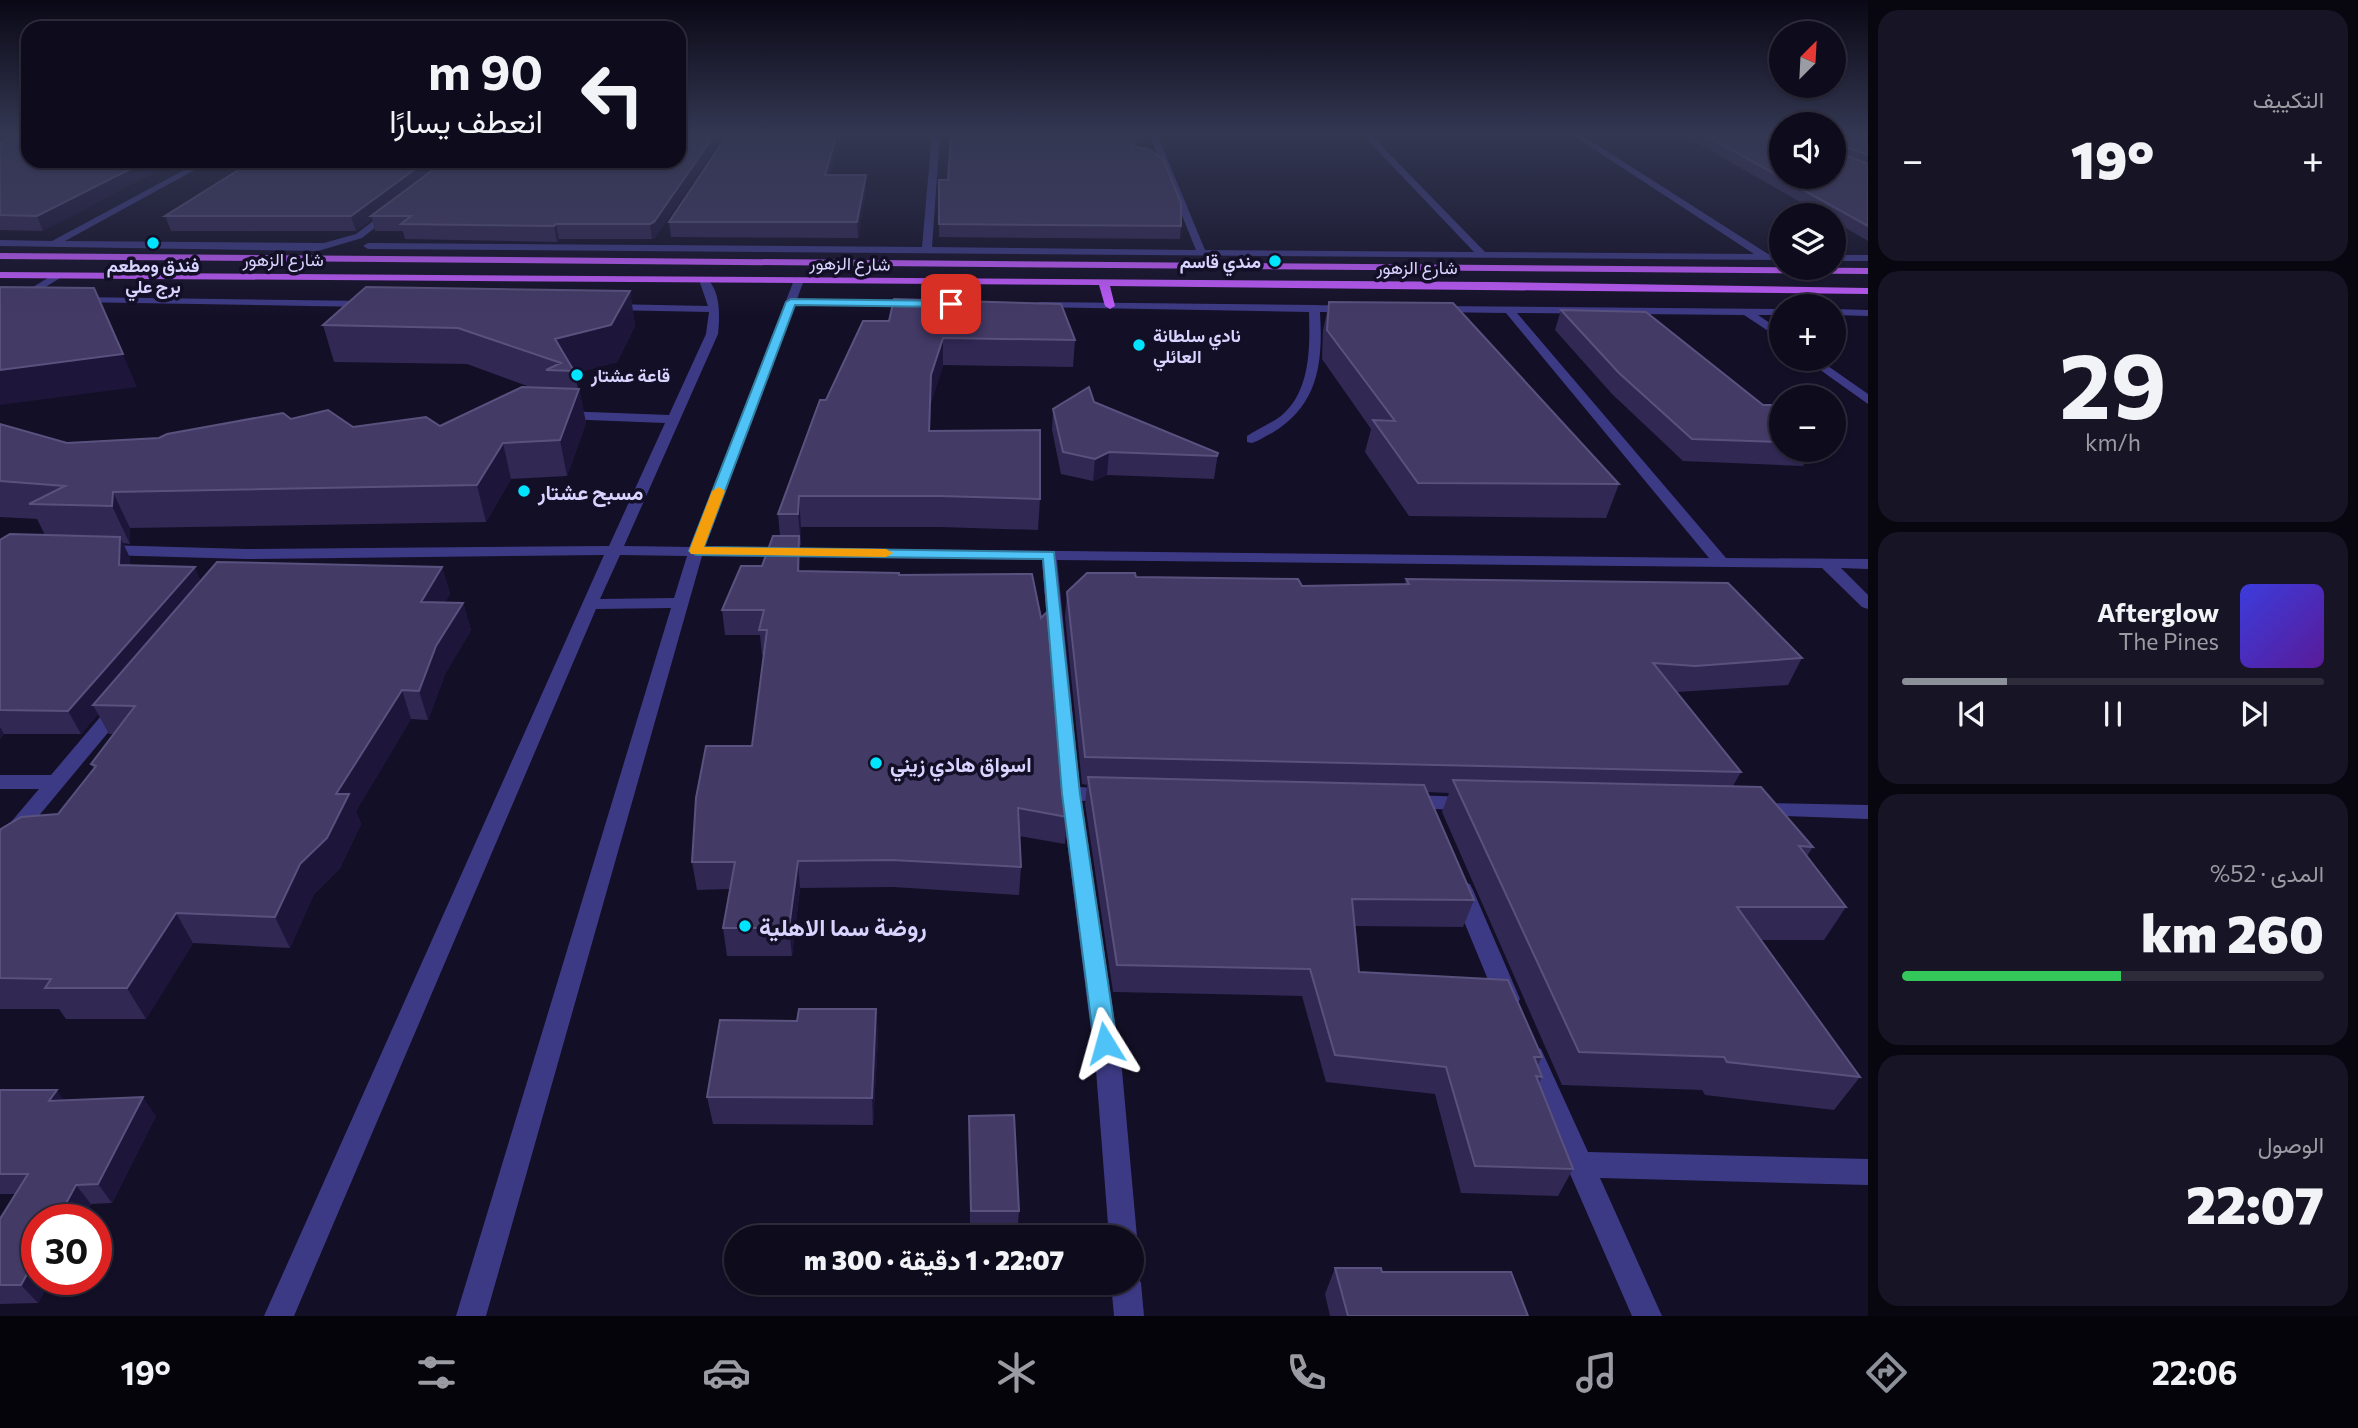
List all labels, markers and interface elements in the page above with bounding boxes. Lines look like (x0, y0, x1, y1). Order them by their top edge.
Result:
north arrow (1769, 21, 1846, 98)
map controls (1769, 21, 1846, 462)
text: 90 m (428, 40, 543, 100)
icon: left (567, 49, 658, 140)
text: التكييف (2253, 85, 2324, 113)
text: انعطف يسارًا (389, 100, 543, 140)
button: sound (1769, 112, 1846, 189)
text: 19° (2071, 126, 2154, 190)
text: − (1902, 135, 1924, 182)
text: + (2302, 135, 2324, 182)
button: layers (1769, 203, 1846, 280)
marker: فندق ومطعم برج علي (145, 235, 161, 251)
street label: شارع الزهور (241, 248, 324, 272)
place label: مندي قاسم (1180, 250, 1261, 277)
street label: شارع الزهور (808, 251, 891, 277)
marker: مندي قاسم (1267, 253, 1283, 269)
place label: فندق ومطعم برج علي (107, 254, 199, 302)
street label: شارع الزهور (1375, 256, 1458, 280)
pin (921, 274, 981, 334)
icon: arrive (932, 285, 970, 323)
button: + (1769, 294, 1846, 371)
place label: نادي سلطانة العائلي (1153, 324, 1241, 372)
text: 29 (2059, 326, 2167, 438)
marker: نادي سلطانة العائلي (1131, 337, 1147, 353)
place label: قاعة عشتار (590, 364, 670, 387)
marker: قاعة عشتار (569, 367, 585, 383)
button: − (1769, 385, 1846, 462)
text: km/h (2085, 428, 2141, 456)
place label: مسبح عشتار (537, 479, 643, 507)
marker: مسبح عشتار (516, 483, 532, 499)
text: Afterglow (2097, 596, 2219, 627)
text: The Pines (2118, 627, 2219, 655)
icon: previous (1953, 695, 1991, 733)
icon: pause (2094, 695, 2132, 733)
icon: next (2235, 695, 2273, 733)
place label: اسواق هادي زيني (890, 751, 1032, 782)
marker: اسواق هادي زيني (868, 755, 884, 771)
text: المدى · 52% (2210, 859, 2324, 887)
text: 260 km (2141, 900, 2324, 964)
place label: روضة سما الاهلية (759, 912, 927, 943)
marker: روضة سما الاهلية (737, 918, 753, 934)
position arrow (1068, 1006, 1142, 1080)
text: الوصول (2258, 1130, 2324, 1158)
text: 22:07 (2186, 1171, 2324, 1235)
speed limit sign: 30 (21, 1204, 112, 1295)
text: 22:07 · 1 دقيقة · 300 m (804, 1244, 1064, 1275)
icon: filters (412, 1348, 461, 1397)
icon: car (702, 1348, 751, 1397)
icon: climate (992, 1348, 1041, 1397)
icon: phone (1282, 1348, 1331, 1397)
icon: music (1572, 1348, 1621, 1397)
icon: directions (1862, 1348, 1911, 1397)
text: 19° (121, 1352, 171, 1392)
text: 22:06 (2152, 1352, 2238, 1392)

